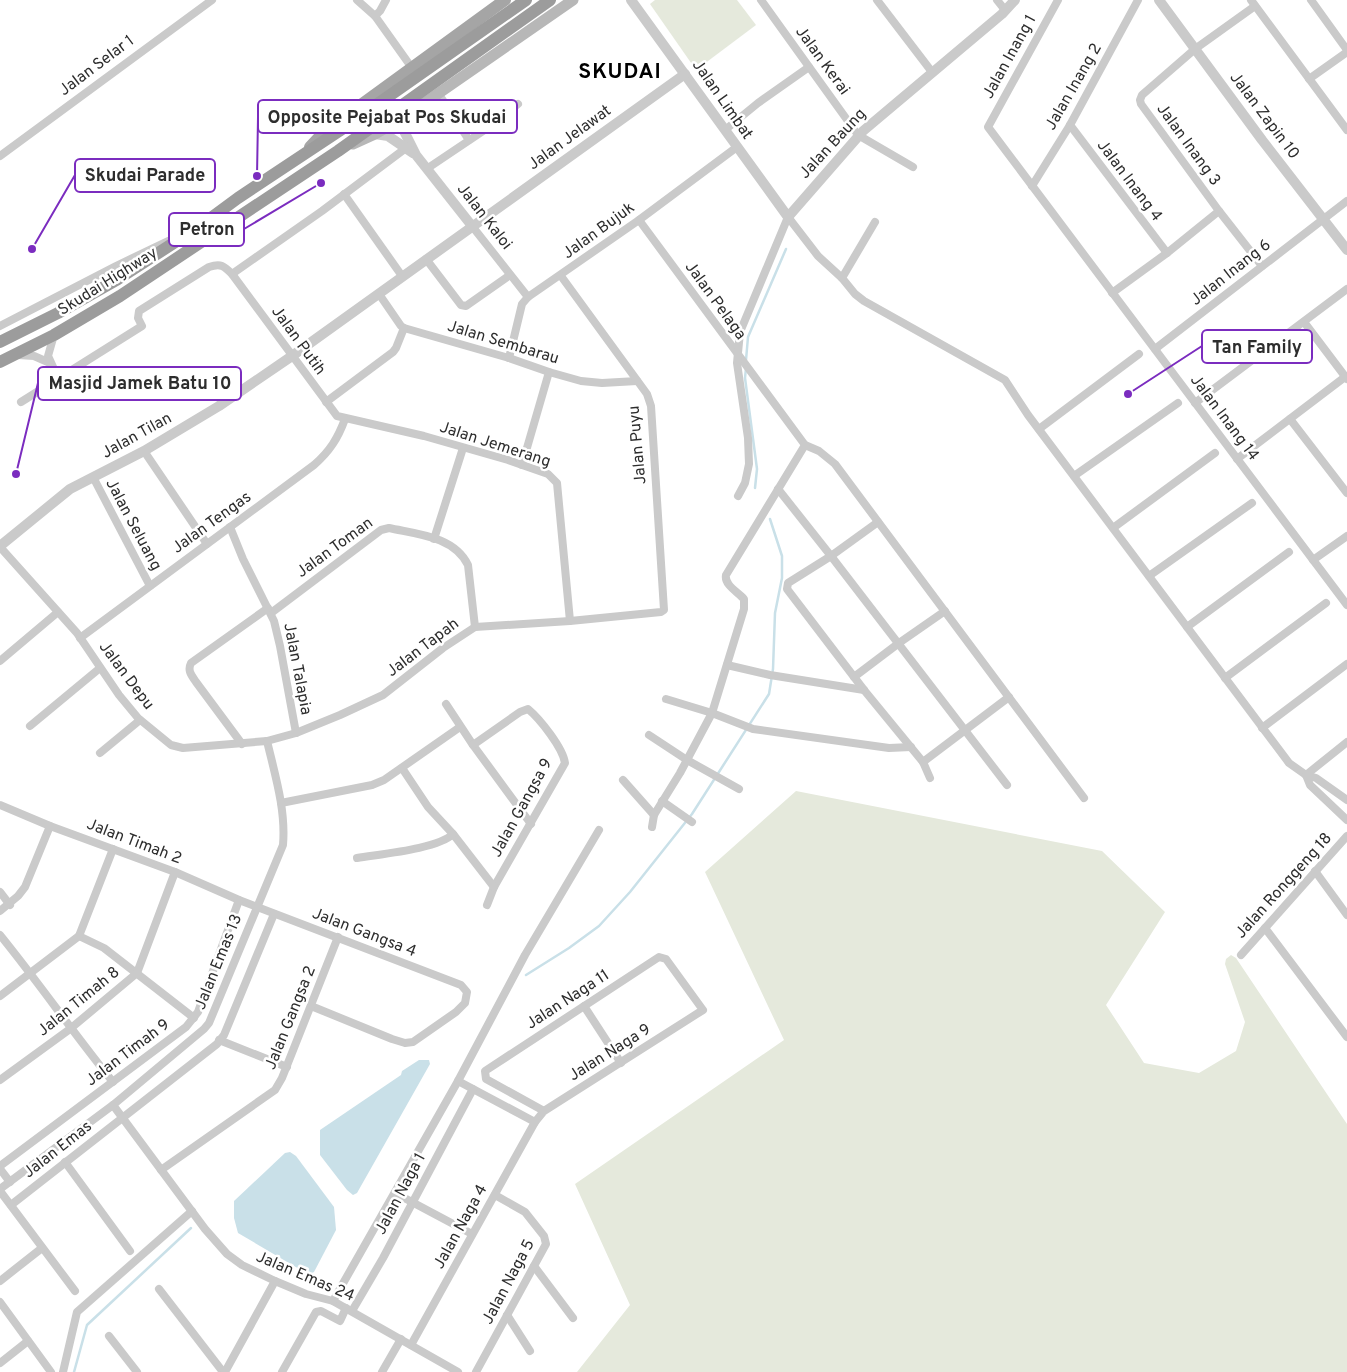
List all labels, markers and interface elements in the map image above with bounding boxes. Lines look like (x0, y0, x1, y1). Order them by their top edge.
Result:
street label: Jalan Inang 1 (979, 12, 1041, 102)
street label: Jalan Kerai (790, 23, 854, 99)
street label: Jalan Selar 1 (55, 31, 139, 101)
street label: Jalan Inang 2 (1041, 40, 1107, 134)
street label: Jalan Limbat (687, 56, 757, 144)
district label: SKUDAI (578, 59, 662, 86)
street label: Jalan Zapin 10 (1225, 69, 1303, 163)
callout: Opposite Pejabat Pos Skudai (258, 100, 517, 133)
street label: Jalan Inang 3 (1152, 100, 1224, 190)
street label: Jalan Jelawat (524, 101, 616, 175)
street label: Jalan Baung (795, 105, 871, 183)
text: Opposite Pejabat Pos Skudai (268, 107, 506, 130)
street label: Jalan Inang 4 (1092, 136, 1166, 226)
callout: Skudai Parade (75, 159, 215, 192)
text: Skudai Parade (85, 165, 205, 188)
street label: Jalan Kaloi (452, 180, 516, 254)
street label: Jalan Bujuk (559, 198, 639, 264)
callout: Petron (169, 213, 244, 246)
text: Petron (179, 219, 235, 242)
street label: Jalan Inang 6 (1187, 235, 1275, 311)
street label: Skudai Highway (55, 244, 161, 320)
street label: Jalan Pelaga (680, 258, 750, 344)
street label: Jalan Putih (266, 303, 330, 379)
street label: Jalan Sembarau (445, 317, 561, 369)
callout: Tan Family (1202, 330, 1312, 363)
text: Tan Family (1212, 337, 1302, 360)
callout: Masjid Jamek Batu 10 (38, 367, 241, 400)
street label: Jalan Inang 14 (1185, 371, 1263, 465)
text: Masjid Jamek Batu 10 (49, 373, 231, 396)
street label: Jalan Puyu (625, 405, 651, 485)
street label: Jalan Tilan (98, 409, 176, 463)
street label: Jalan Jemerang (437, 418, 553, 472)
street label: Jalan Seluang (100, 476, 166, 574)
street label: Jalan Tengas (168, 488, 256, 558)
street label: Jalan Toman (293, 513, 377, 583)
street label: Jalan Tapah (383, 614, 463, 682)
street label: Jalan Talapia (278, 621, 316, 717)
street label: Jalan Depu (94, 638, 158, 714)
street label: Jalan Gangsa 9 (487, 755, 557, 861)
street label: Jalan Timah 2 (84, 815, 184, 869)
street label: Jalan Ronggeng 18 (1231, 829, 1337, 943)
street label: Jalan Gangsa 4 (309, 904, 419, 962)
street label: Jalan Emas 13 (191, 911, 247, 1013)
street label: Jalan Timah 8 (34, 963, 124, 1041)
street label: Jalan Gangsa 2 (261, 963, 321, 1073)
street label: Jalan Naga 11 (523, 966, 613, 1034)
street label: Jalan Timah 9 (82, 1015, 174, 1091)
street label: Jalan Naga 9 (565, 1020, 655, 1086)
street label: Jalan Emas (20, 1117, 96, 1183)
street label: Jalan Naga 1 (371, 1150, 431, 1238)
street label: Jalan Naga 4 (430, 1181, 492, 1273)
street label: Jalan Naga 5 (478, 1236, 540, 1328)
street label: Jalan Emas 24 (253, 1247, 357, 1307)

